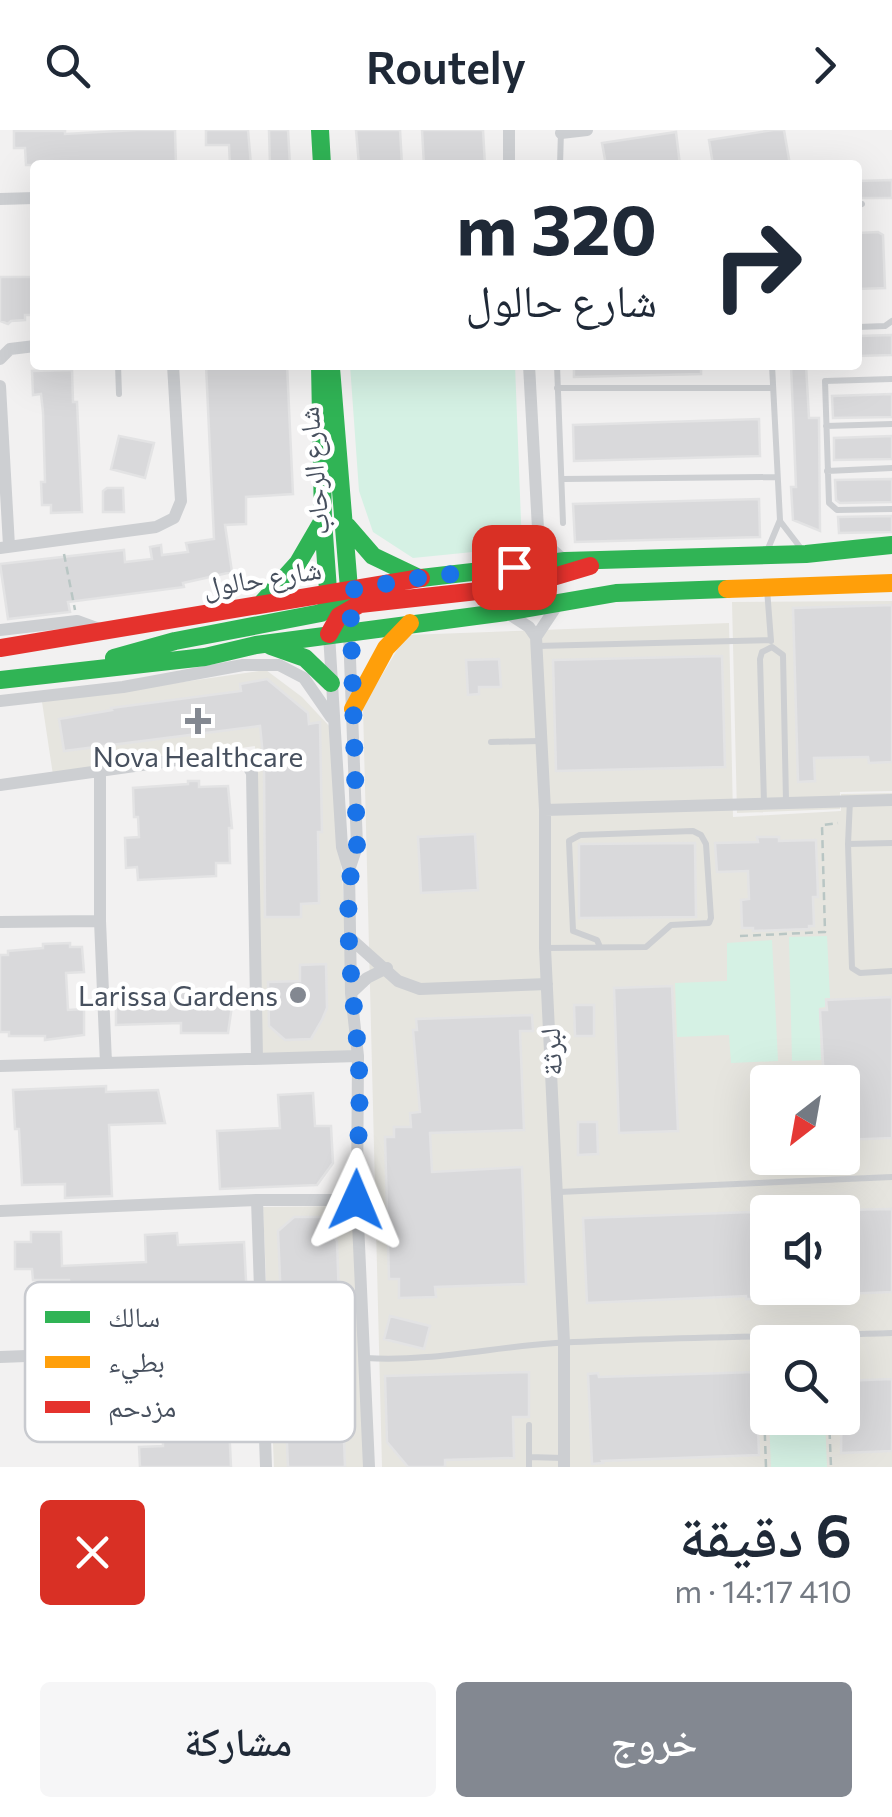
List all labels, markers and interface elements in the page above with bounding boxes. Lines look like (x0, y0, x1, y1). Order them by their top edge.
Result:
icon: search (40, 38, 95, 93)
text: Routely (366, 38, 526, 93)
icon: forward (797, 38, 852, 93)
text: 320 m (456, 184, 657, 269)
icon: right (692, 200, 822, 330)
text: شارع حالول (465, 271, 657, 326)
street label: شارع الرحاب (290, 405, 338, 537)
pin (472, 525, 557, 610)
icon: arrive (487, 540, 542, 595)
street label: شارع حالول (200, 551, 324, 605)
marker: Nova Healthcare (185, 708, 211, 734)
place label: Nova Healthcare (93, 739, 303, 773)
place label: Larissa Gardens (78, 978, 278, 1012)
marker: Larissa Gardens (287, 984, 309, 1006)
street label: لبرثة (532, 1027, 568, 1077)
north arrow (750, 1065, 860, 1175)
map controls (750, 1065, 860, 1435)
position arrow (304, 1148, 408, 1252)
button: sound (750, 1195, 860, 1305)
legend (25, 1282, 355, 1442)
text: سالك (108, 1299, 160, 1333)
button: search (750, 1325, 860, 1435)
text: بطيء (108, 1344, 165, 1385)
text: مزدحم (108, 1389, 176, 1426)
text: 6 دقيقة (679, 1496, 852, 1569)
button: close (40, 1500, 145, 1605)
text: 410 m · 14:17 (674, 1570, 852, 1610)
button: مشاركة (40, 1682, 436, 1797)
button: خروج (456, 1682, 852, 1797)

